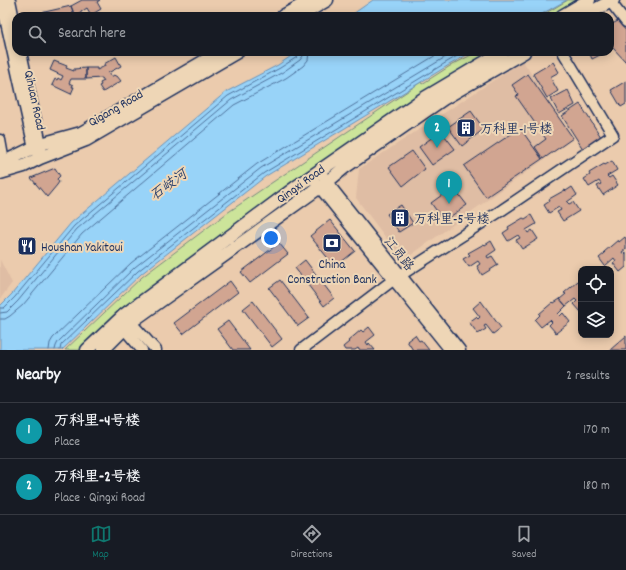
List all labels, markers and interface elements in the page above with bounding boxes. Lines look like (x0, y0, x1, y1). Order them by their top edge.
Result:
search box (12, 12, 614, 56)
icon: search (26, 23, 48, 45)
text: Search here (58, 23, 126, 45)
street label: Qihuan Road (18, 69, 49, 132)
street label: Qigang Road (85, 86, 147, 133)
pin: 2 (424, 115, 450, 148)
building icon: 万科里-1号楼 (455, 117, 477, 139)
place label: 万科里-1号楼 (480, 121, 552, 140)
street label: Qingxi Road (273, 161, 330, 209)
water label: 石岐河 (146, 164, 194, 206)
pin: 1 (436, 171, 462, 204)
building icon: 万科里-5号楼 (389, 207, 411, 229)
place label: 万科里-5号楼 (414, 211, 489, 230)
your location (261, 228, 281, 248)
bank icon: China Construction Bank (321, 232, 343, 254)
street label: 江员路 (379, 233, 418, 276)
restaurant icon: Houshan Yakitoui (16, 235, 38, 257)
place label: Houshan Yakitoui (41, 239, 123, 258)
place label: China Construction Bank (287, 256, 377, 290)
map controls (578, 266, 614, 338)
button: locate (578, 266, 614, 302)
button: layers (578, 302, 614, 338)
text: Nearby (16, 364, 60, 388)
text: 2 results (566, 367, 610, 386)
text: 万科里-4号楼 (54, 411, 140, 433)
text: 1 (28, 421, 30, 440)
text: 170 m (583, 421, 610, 440)
text: Place (54, 433, 80, 452)
text: 万科里-2号楼 (54, 467, 141, 489)
text: 2 (26, 477, 32, 496)
text: 180 m (583, 477, 610, 496)
text: Place · Qingxi Road (54, 489, 145, 508)
tab: Map (90, 523, 112, 563)
tab: Directions (291, 523, 333, 563)
tab: Saved (512, 523, 536, 563)

